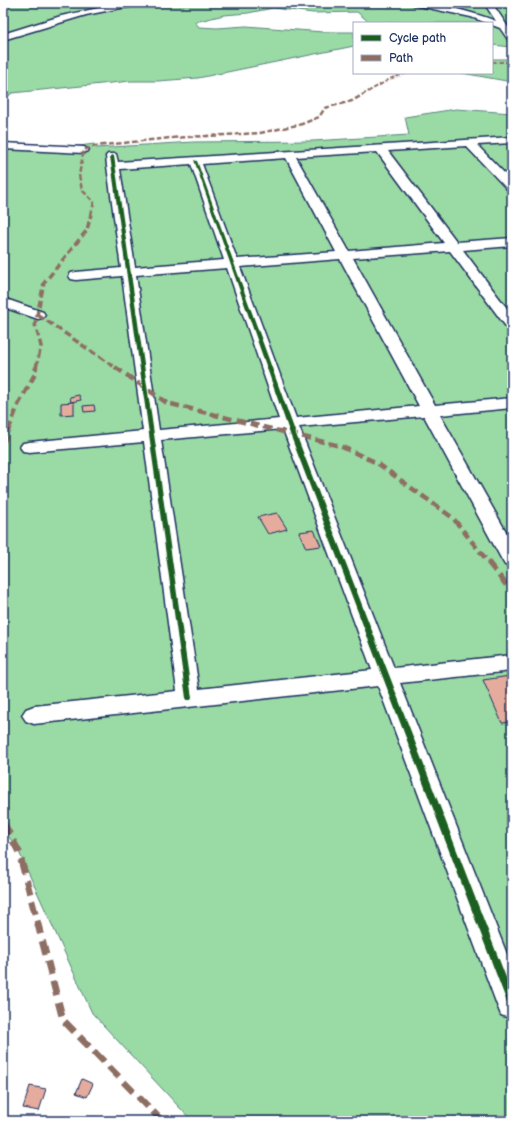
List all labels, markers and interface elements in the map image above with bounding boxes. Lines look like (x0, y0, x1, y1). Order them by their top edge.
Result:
legend (353, 22, 493, 74)
text: Cycle path (389, 31, 446, 46)
text: Path (389, 51, 414, 66)

